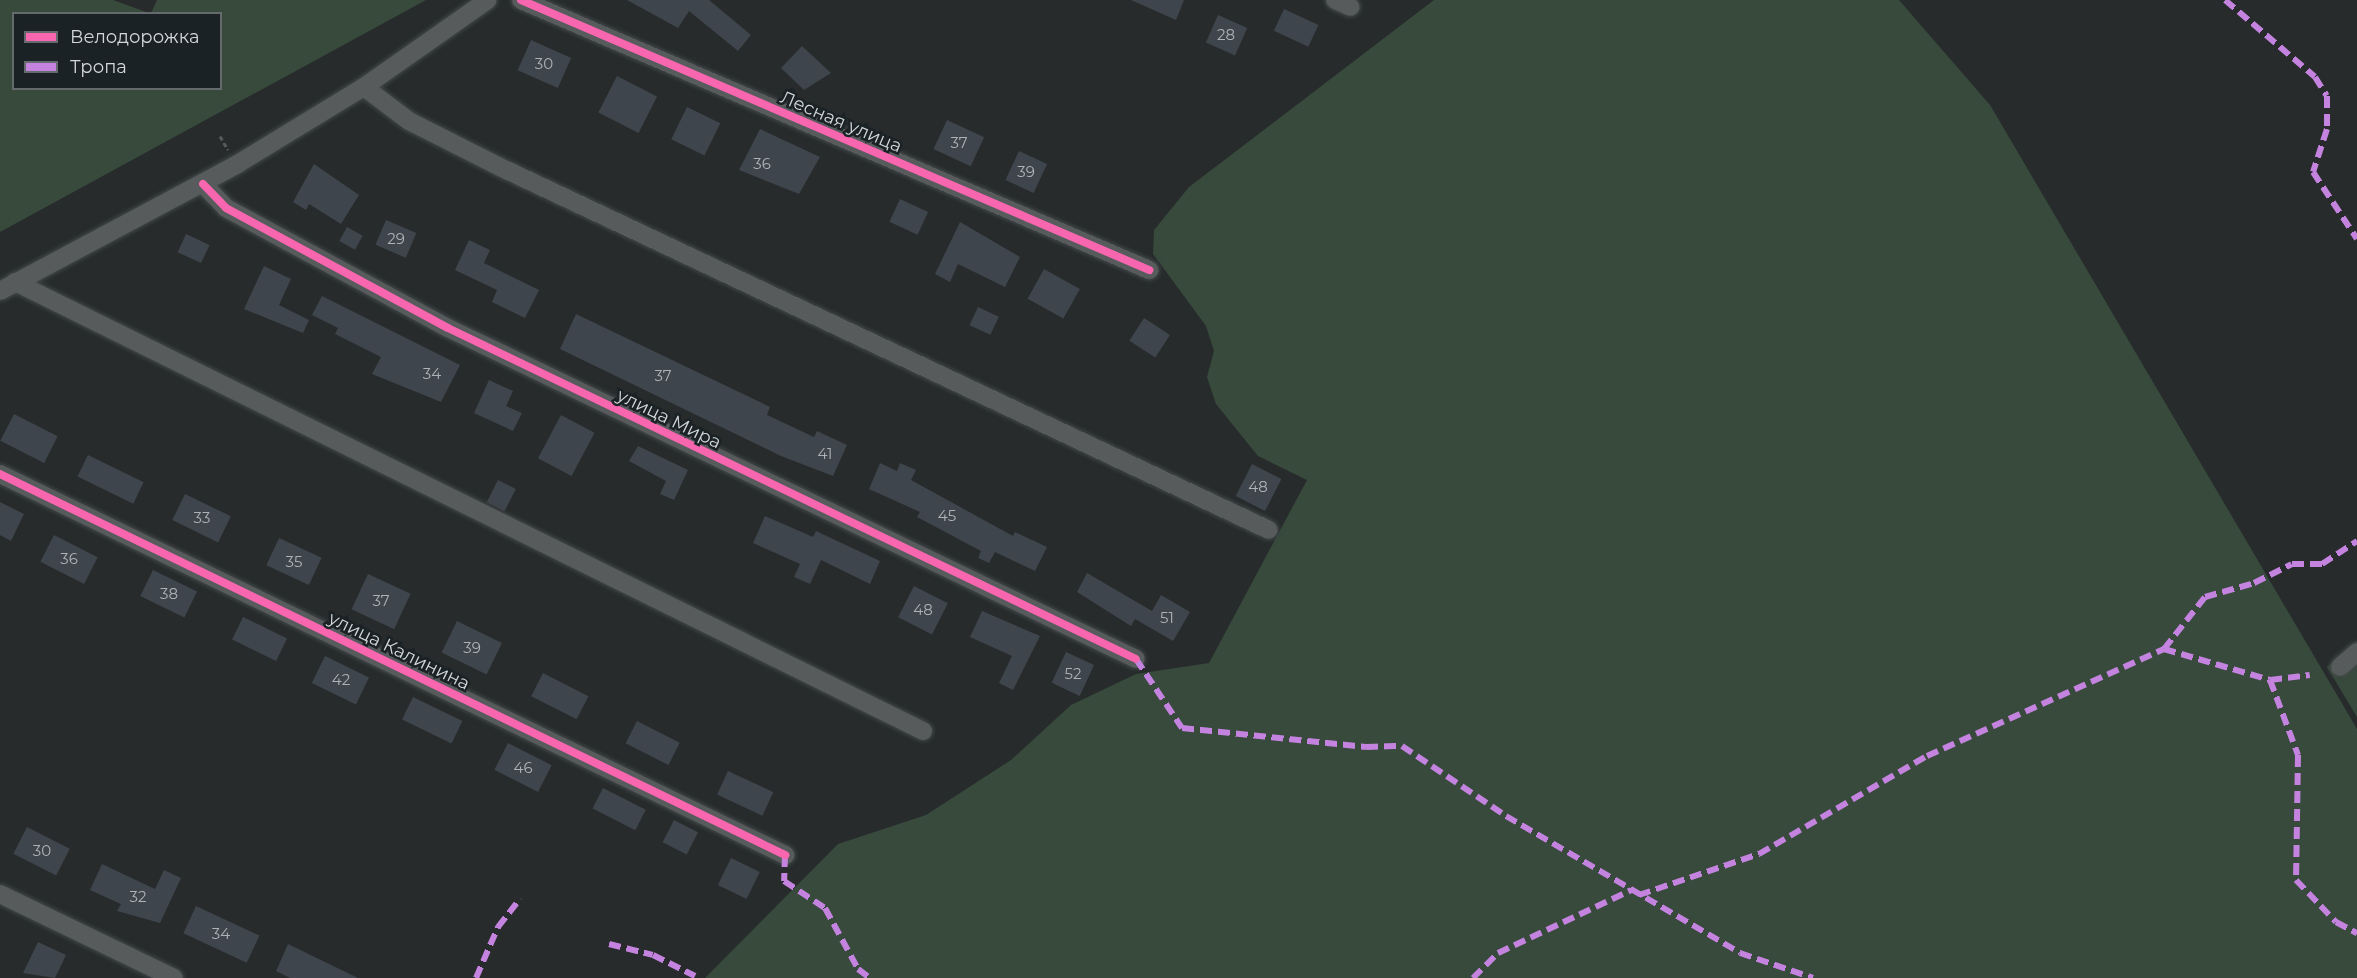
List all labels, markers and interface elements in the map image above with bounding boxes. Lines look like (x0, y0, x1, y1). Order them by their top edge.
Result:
legend (12, 12, 222, 90)
text: Велодорожка (70, 26, 199, 48)
house number: 28 (1217, 26, 1235, 44)
house number: 30 (535, 55, 553, 73)
text: Тропа (70, 56, 127, 78)
street label: Лесная улица (777, 87, 905, 157)
house number: 37 (950, 134, 968, 152)
house number: 36 (753, 155, 771, 173)
house number: 39 (1017, 163, 1035, 181)
house number: 29 (387, 230, 405, 248)
house number: 34 (423, 365, 441, 383)
house number: 37 (654, 367, 672, 385)
street label: улица Мира (613, 384, 725, 454)
house number: 41 (818, 445, 832, 463)
house number: 48 (1248, 478, 1268, 496)
house number: 45 (938, 507, 956, 525)
house number: 33 (194, 509, 210, 527)
house number: 36 (60, 550, 78, 568)
house number: 35 (286, 553, 302, 571)
house number: 38 (160, 585, 178, 603)
house number: 37 (372, 592, 390, 610)
house number: 48 (913, 601, 933, 619)
street label: улица Калинина (325, 607, 473, 695)
house number: 51 (1160, 609, 1174, 627)
house number: 39 (463, 639, 481, 657)
house number: 52 (1065, 665, 1081, 683)
house number: 42 (332, 671, 350, 689)
house number: 46 (513, 759, 533, 777)
house number: 30 (33, 842, 51, 860)
house number: 32 (130, 888, 146, 906)
house number: 34 (212, 925, 230, 943)

